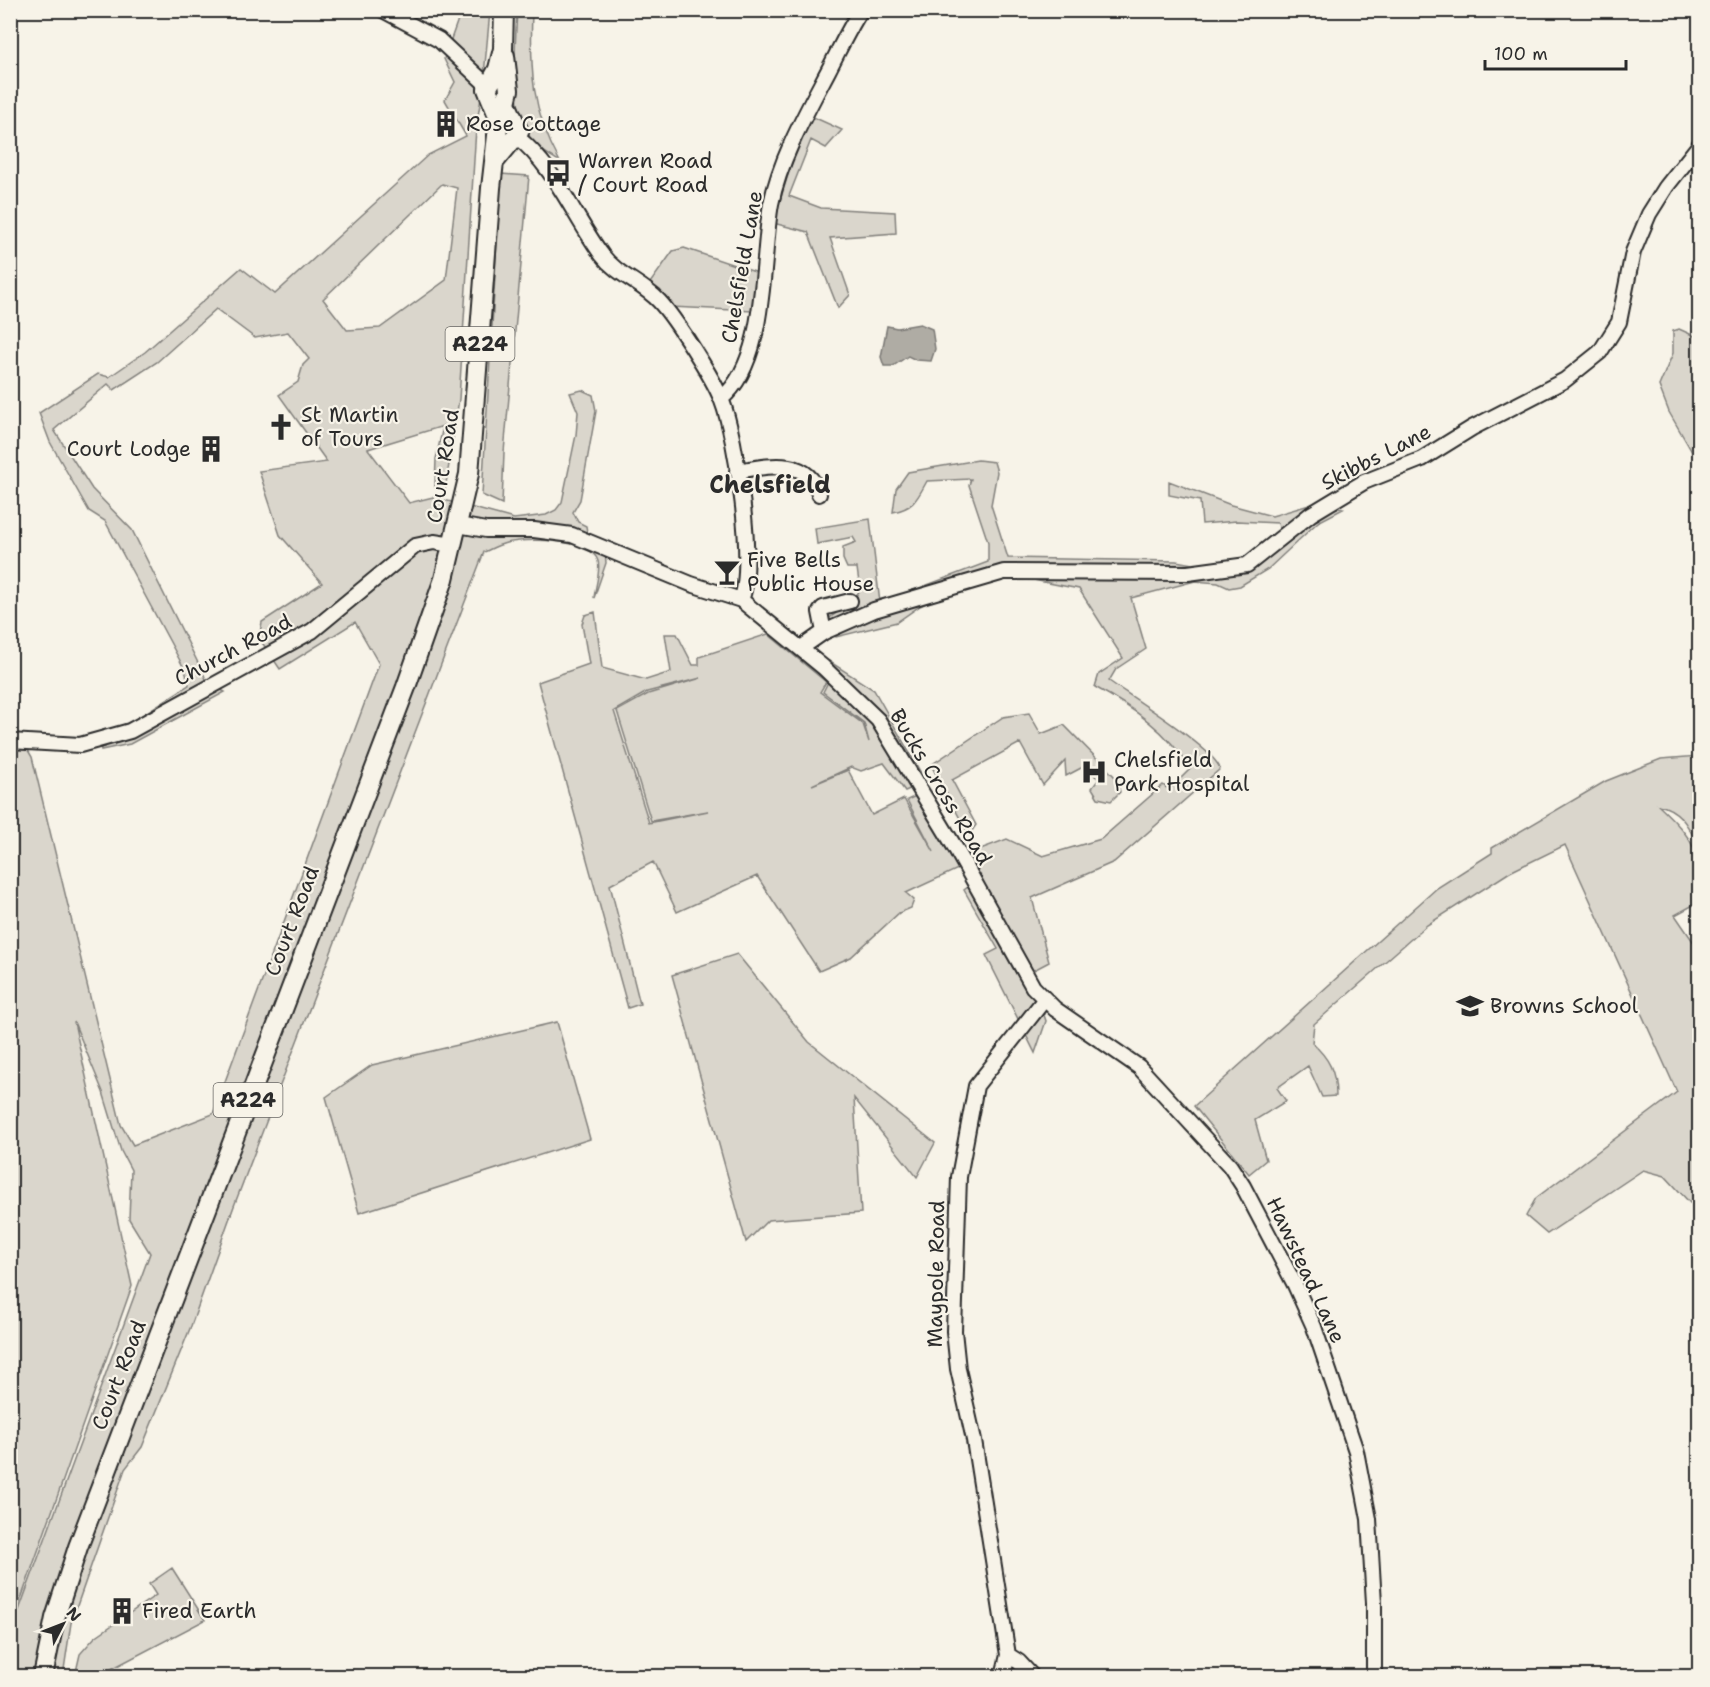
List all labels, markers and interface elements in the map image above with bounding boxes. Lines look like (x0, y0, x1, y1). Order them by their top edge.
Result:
scale bar (1485, 33, 1626, 71)
text: 100 m (1494, 42, 1548, 66)
building icon: Rose Cottage (431, 109, 461, 139)
place label: Rose Cottage (466, 110, 601, 138)
place label: Warren Road / Court Road (578, 147, 713, 199)
bus stop icon: Warren Road / Court Road (543, 158, 573, 188)
street label: Chelsfield Lane (715, 189, 769, 345)
road number: A224 (446, 327, 514, 361)
place label: St Martin of Tours (301, 401, 398, 453)
street label: Court Road (420, 407, 466, 525)
church icon: St Martin of Tours (266, 412, 296, 442)
street label: Skibbs Lane (1316, 417, 1436, 497)
building icon: Court Lodge (196, 434, 226, 464)
place label: Court Lodge (67, 435, 191, 463)
district label: Chelsfield (709, 469, 831, 501)
place label: Five Bells Public House (747, 546, 875, 598)
bar icon: Five Bells Public House (712, 557, 742, 587)
street label: Church Road (169, 607, 297, 693)
street label: Bucks Cross Road (883, 704, 999, 870)
place label: Chelsfield Park Hospital (1114, 746, 1250, 798)
hospital icon: Chelsfield Park Hospital (1079, 757, 1109, 787)
street label: Court Road (258, 862, 326, 980)
school or university icon: Browns School (1455, 991, 1485, 1021)
place label: Browns School (1490, 992, 1639, 1020)
road number: A224 (214, 1083, 282, 1117)
street label: Hawstead Lane (1260, 1192, 1352, 1348)
street label: Maypole Road (921, 1200, 951, 1348)
street label: Court Road (85, 1316, 153, 1434)
north arrow (33, 1594, 93, 1654)
building icon: Fired Earth (107, 1596, 137, 1626)
place label: Fired Earth (142, 1597, 257, 1625)
text: N (62, 1603, 86, 1626)

